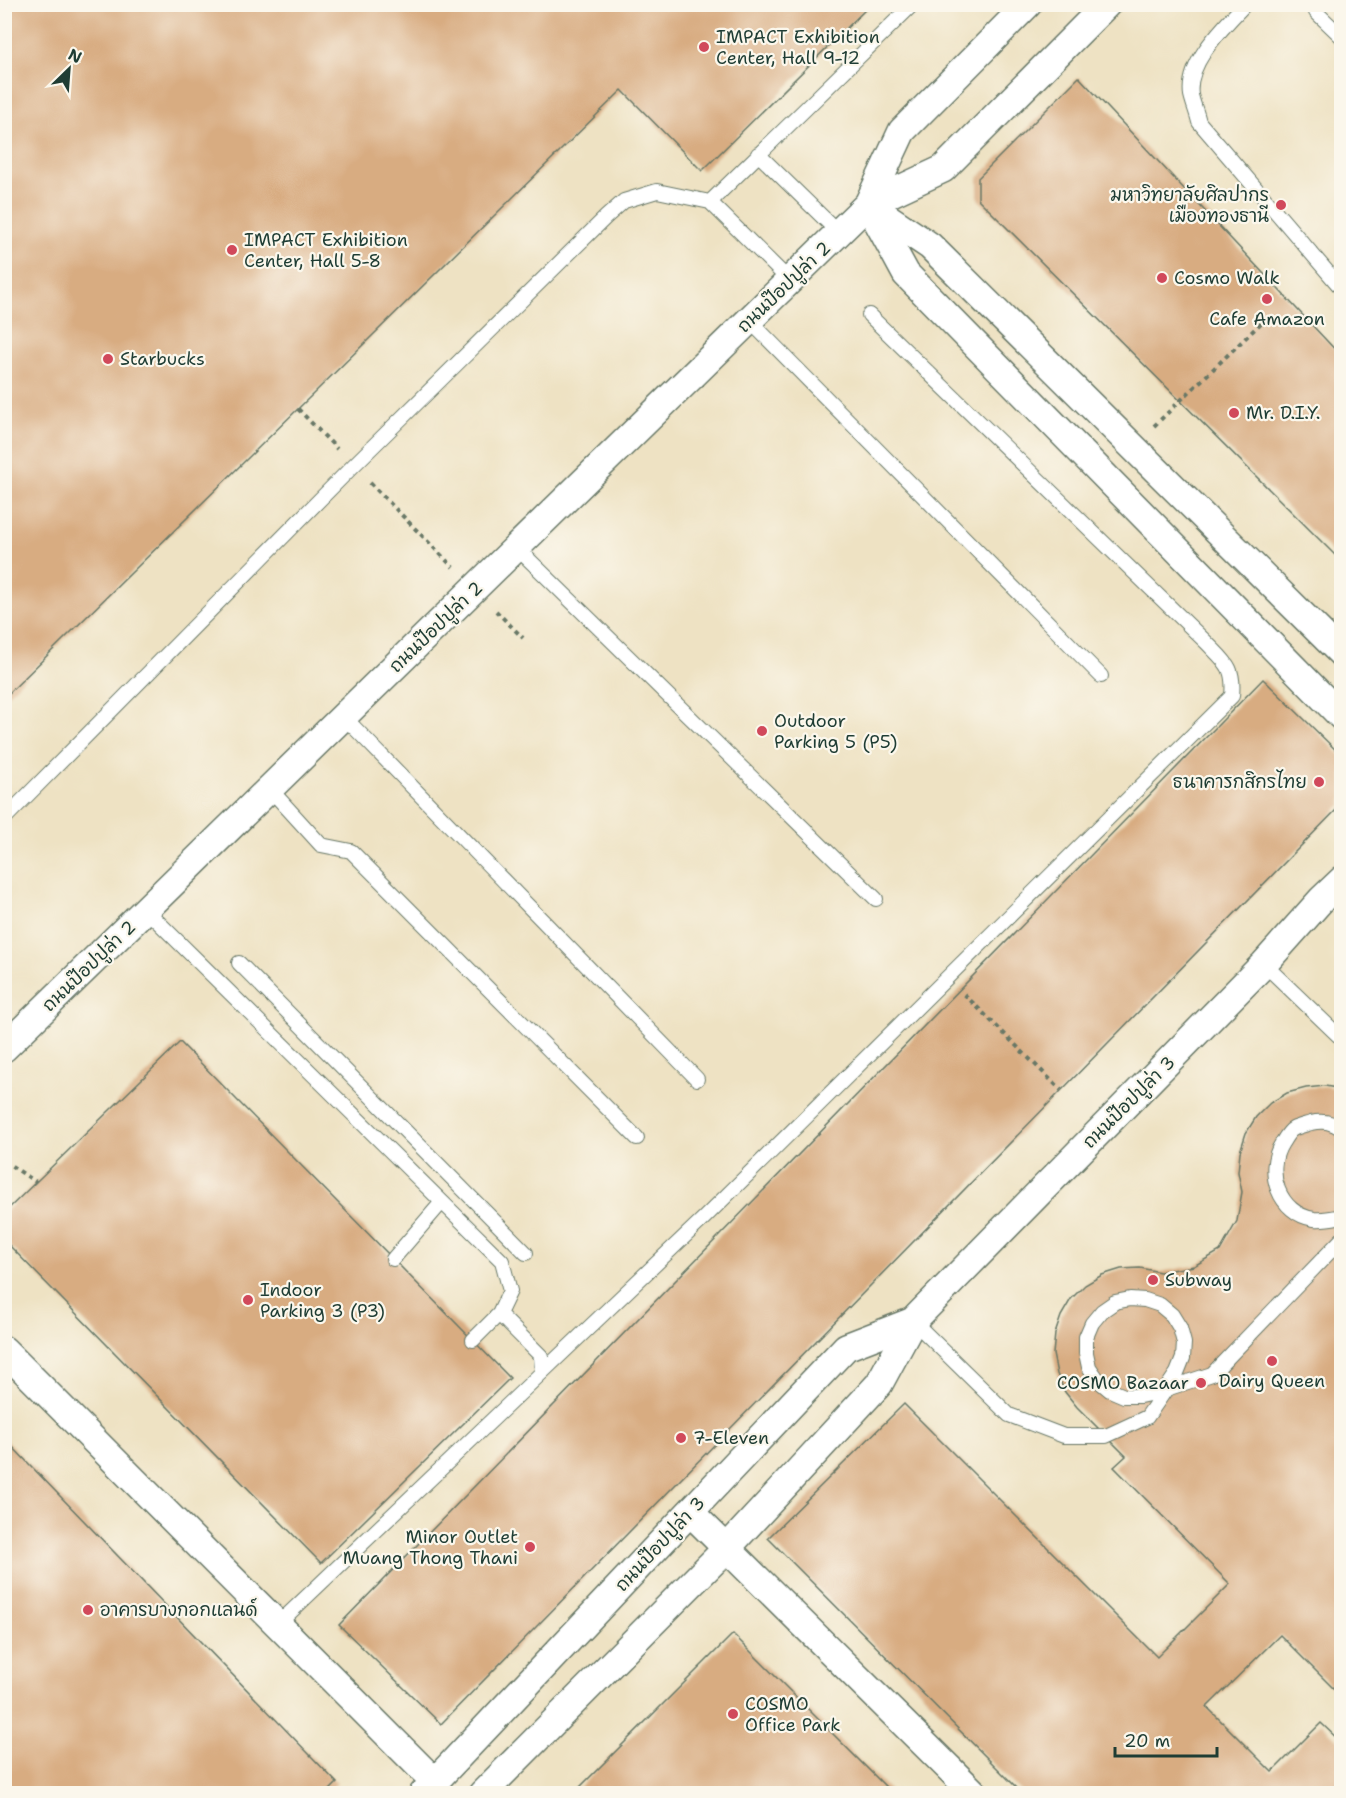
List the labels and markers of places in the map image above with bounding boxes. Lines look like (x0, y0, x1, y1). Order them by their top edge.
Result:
place label: IMPACT Exhibition Center, Hall 9-12 (716, 25, 880, 70)
marker: IMPACT Exhibition Center, Hall 9-12 (697, 40, 711, 54)
place label: มหาวิทยาลัยศิลปากร เมืองทองธานี (1110, 183, 1269, 228)
marker: มหาวิทยาลัยศิลปากร เมืองทองธานี (1274, 198, 1288, 212)
place label: IMPACT Exhibition Center, Hall 5-8 (244, 228, 408, 273)
marker: IMPACT Exhibition Center, Hall 5-8 (225, 243, 239, 257)
place label: Cosmo Walk (1174, 266, 1280, 290)
marker: Cosmo Walk (1155, 271, 1169, 285)
marker: Cafe Amazon (1260, 292, 1274, 306)
place label: Cafe Amazon (1209, 307, 1325, 331)
place label: Starbucks (120, 347, 205, 371)
marker: Starbucks (101, 352, 115, 366)
place label: Mr. D.I.Y. (1246, 401, 1320, 425)
marker: Mr. D.I.Y. (1227, 406, 1241, 420)
place label: Outdoor Parking 5 (P5) (774, 709, 897, 754)
marker: Outdoor Parking 5 (P5) (755, 724, 769, 738)
place label: ธนาคารกสิกรไทย (1173, 769, 1307, 794)
marker: ธนาคารกสิกรไทย (1312, 775, 1326, 789)
place label: Subway (1165, 1268, 1232, 1292)
marker: Subway (1146, 1273, 1160, 1287)
place label: Indoor Parking 3 (P3) (260, 1278, 385, 1323)
marker: Indoor Parking 3 (P3) (241, 1293, 255, 1307)
marker: Dairy Queen (1265, 1354, 1279, 1368)
place label: Dairy Queen (1219, 1369, 1325, 1393)
place label: COSMO Bazaar (1057, 1371, 1189, 1395)
marker: COSMO Bazaar (1194, 1376, 1208, 1390)
place label: 7-Eleven (693, 1426, 769, 1450)
marker: 7-Eleven (674, 1431, 688, 1445)
place label: Minor Outlet Muang Thong Thani (343, 1525, 518, 1570)
marker: Minor Outlet Muang Thong Thani (523, 1540, 537, 1554)
place label: อาคารบางกอกแลนด์ (100, 1597, 257, 1622)
marker: อาคารบางกอกแลนด์ (81, 1603, 95, 1617)
place label: COSMO Office Park (745, 1692, 840, 1737)
marker: COSMO Office Park (726, 1707, 740, 1721)

